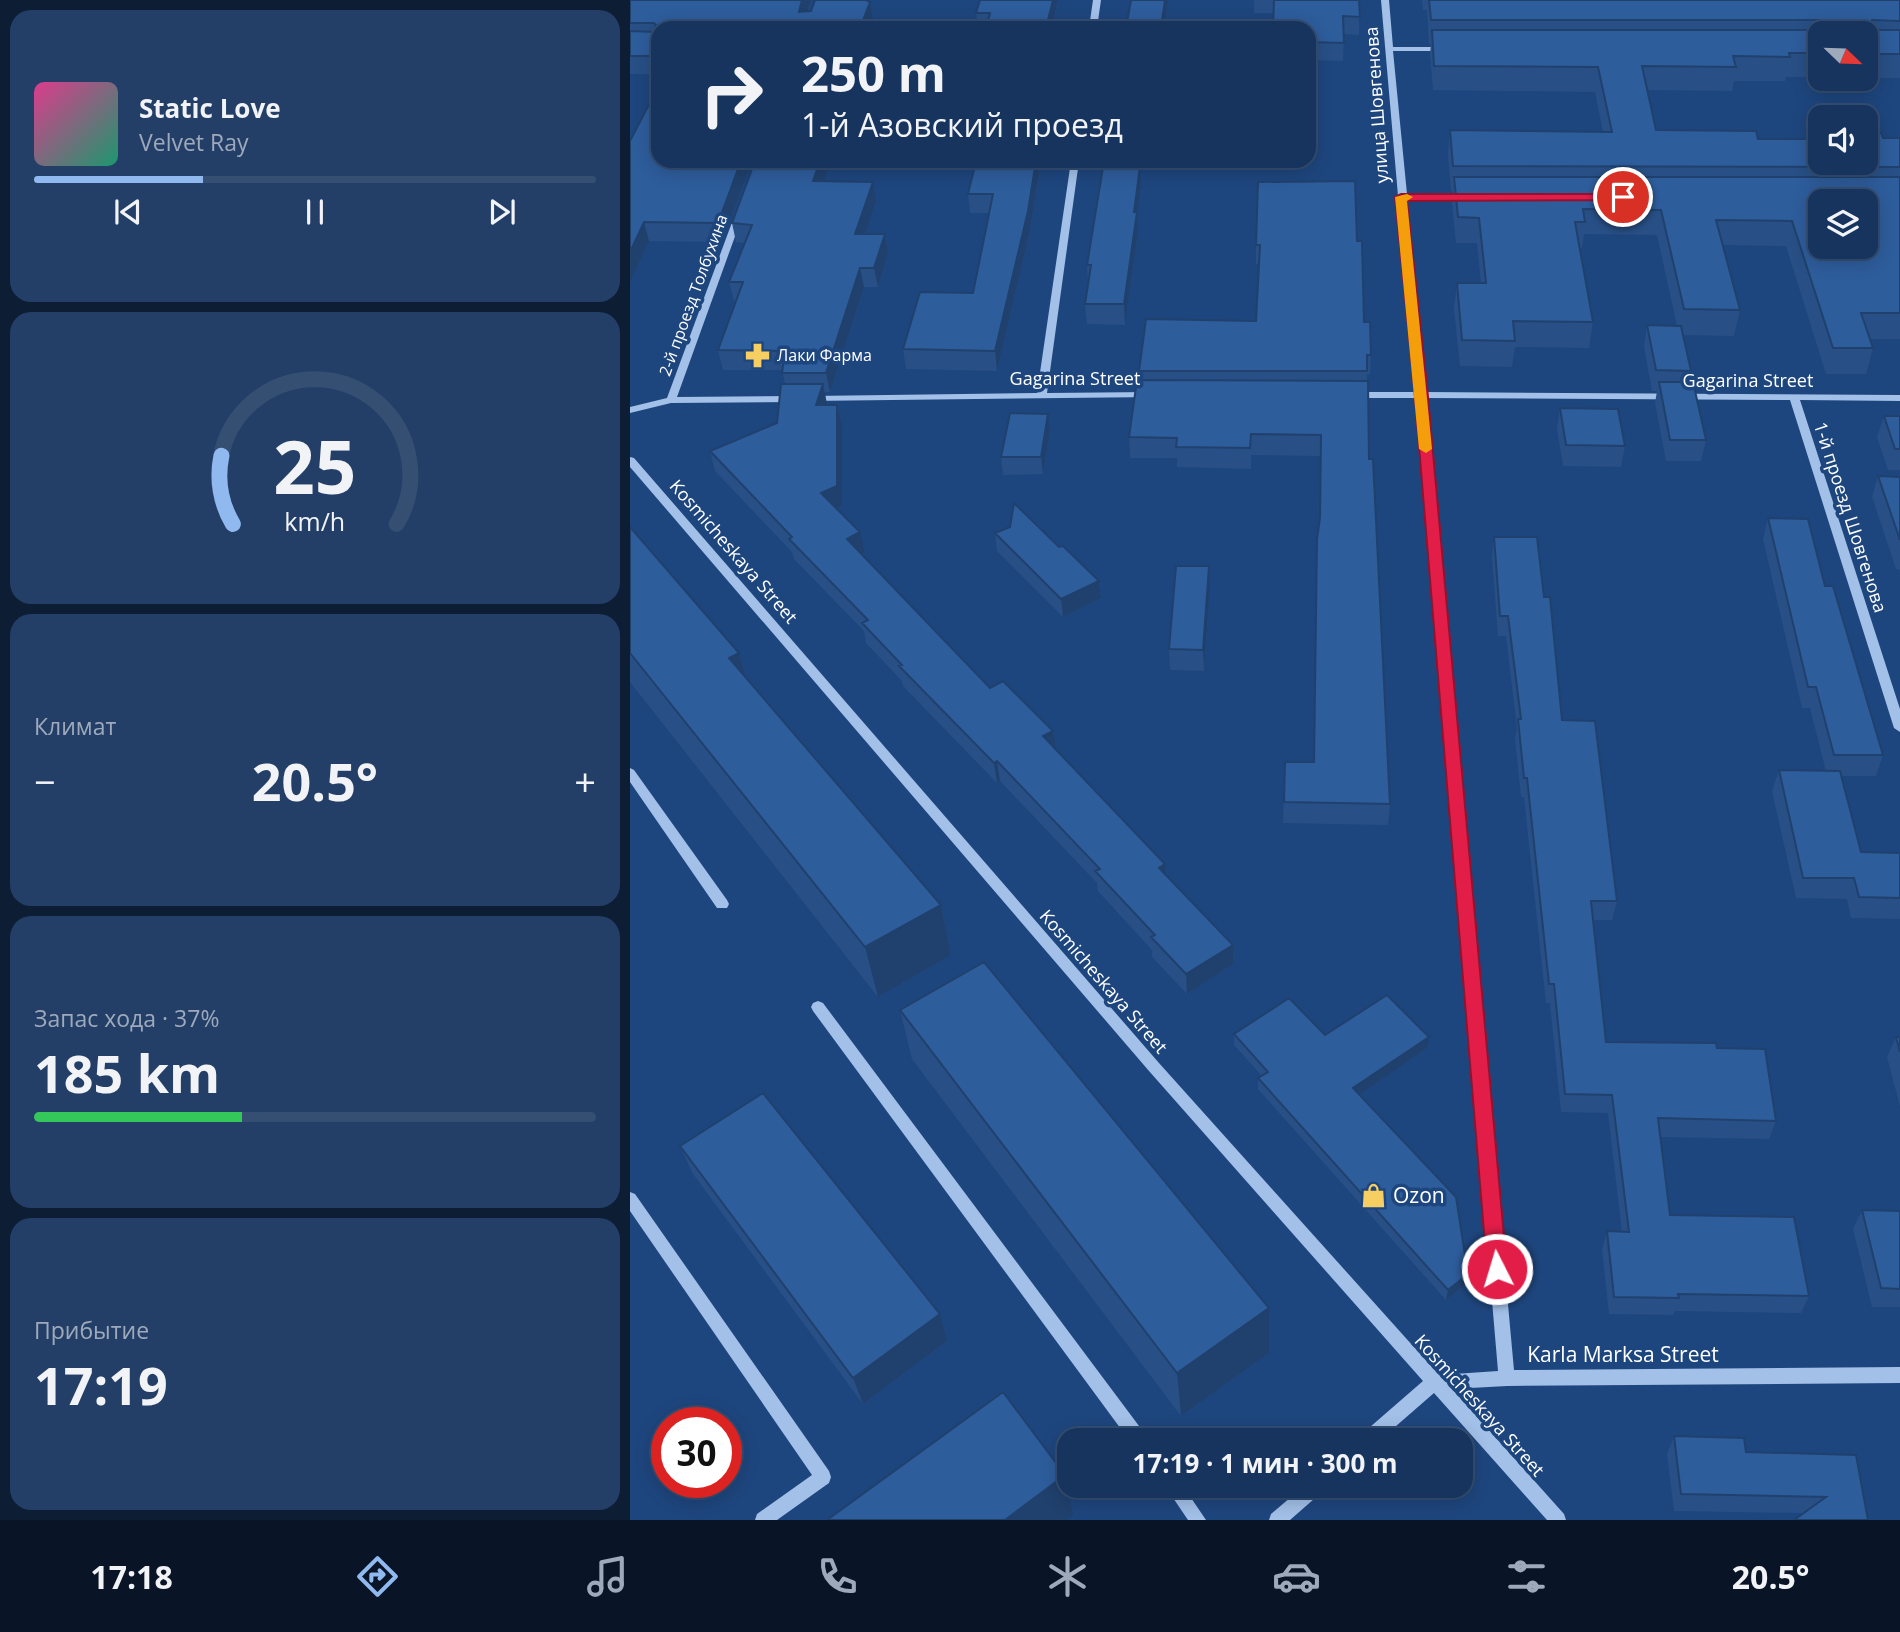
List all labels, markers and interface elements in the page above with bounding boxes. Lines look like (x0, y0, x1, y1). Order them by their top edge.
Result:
north arrow (1808, 21, 1878, 91)
map controls (1808, 21, 1878, 259)
street label: улица Шовгенова (1359, 26, 1393, 184)
text: 250 m (801, 40, 946, 106)
icon: right (686, 49, 777, 140)
text: Static Love (139, 90, 281, 126)
text: 1-й Азовский проезд (801, 103, 1123, 146)
button: sound (1808, 105, 1878, 175)
text: Velvet Ray (139, 126, 249, 158)
pin (1593, 167, 1653, 227)
icon: arrive (1604, 178, 1642, 216)
button: layers (1808, 189, 1878, 259)
icon: previous (109, 193, 147, 231)
icon: pause (296, 193, 334, 231)
icon: next (483, 193, 521, 231)
street label: 2-й проезд Толбухина (653, 211, 733, 379)
pharmacy icon: Лаки Фарма (743, 341, 771, 369)
place label: Лаки Фарма (777, 344, 872, 366)
street label: Gagarina Street (1010, 366, 1140, 390)
street label: Gagarina Street (1683, 368, 1813, 392)
text: 25 (273, 416, 357, 515)
street label: 1-й проезд Шовгенова (1809, 419, 1893, 615)
street label: Kosmicheskaya Street (665, 474, 803, 628)
text: km/h (285, 504, 345, 538)
text: Климат (34, 710, 116, 742)
text: 20.5° (252, 745, 378, 816)
text: − (34, 755, 56, 807)
text: + (574, 755, 596, 807)
street label: Kosmicheskaya Street (1035, 904, 1173, 1058)
text: Запас хода · 37% (34, 1002, 219, 1034)
text: 185 km (34, 1037, 220, 1108)
shop icon: Ozon (1359, 1181, 1387, 1209)
place label: Ozon (1393, 1181, 1445, 1209)
position arrow (1460, 1232, 1534, 1306)
text: Прибытие (34, 1314, 149, 1346)
street label: Kosmicheskaya Street (1410, 1329, 1550, 1481)
street label: Karla Marksa Street (1527, 1340, 1719, 1368)
text: 17:19 (34, 1349, 168, 1420)
speed limit sign: 30 (651, 1407, 742, 1498)
text: 17:19 · 1 мин · 300 m (1132, 1445, 1398, 1481)
icon: directions (353, 1552, 402, 1601)
icon: music (583, 1552, 632, 1601)
icon: phone (813, 1552, 862, 1601)
icon: climate (1043, 1552, 1092, 1601)
icon: car (1272, 1552, 1321, 1601)
icon: filters (1502, 1552, 1551, 1601)
text: 17:18 (90, 1555, 173, 1598)
text: 20.5° (1732, 1555, 1810, 1598)

